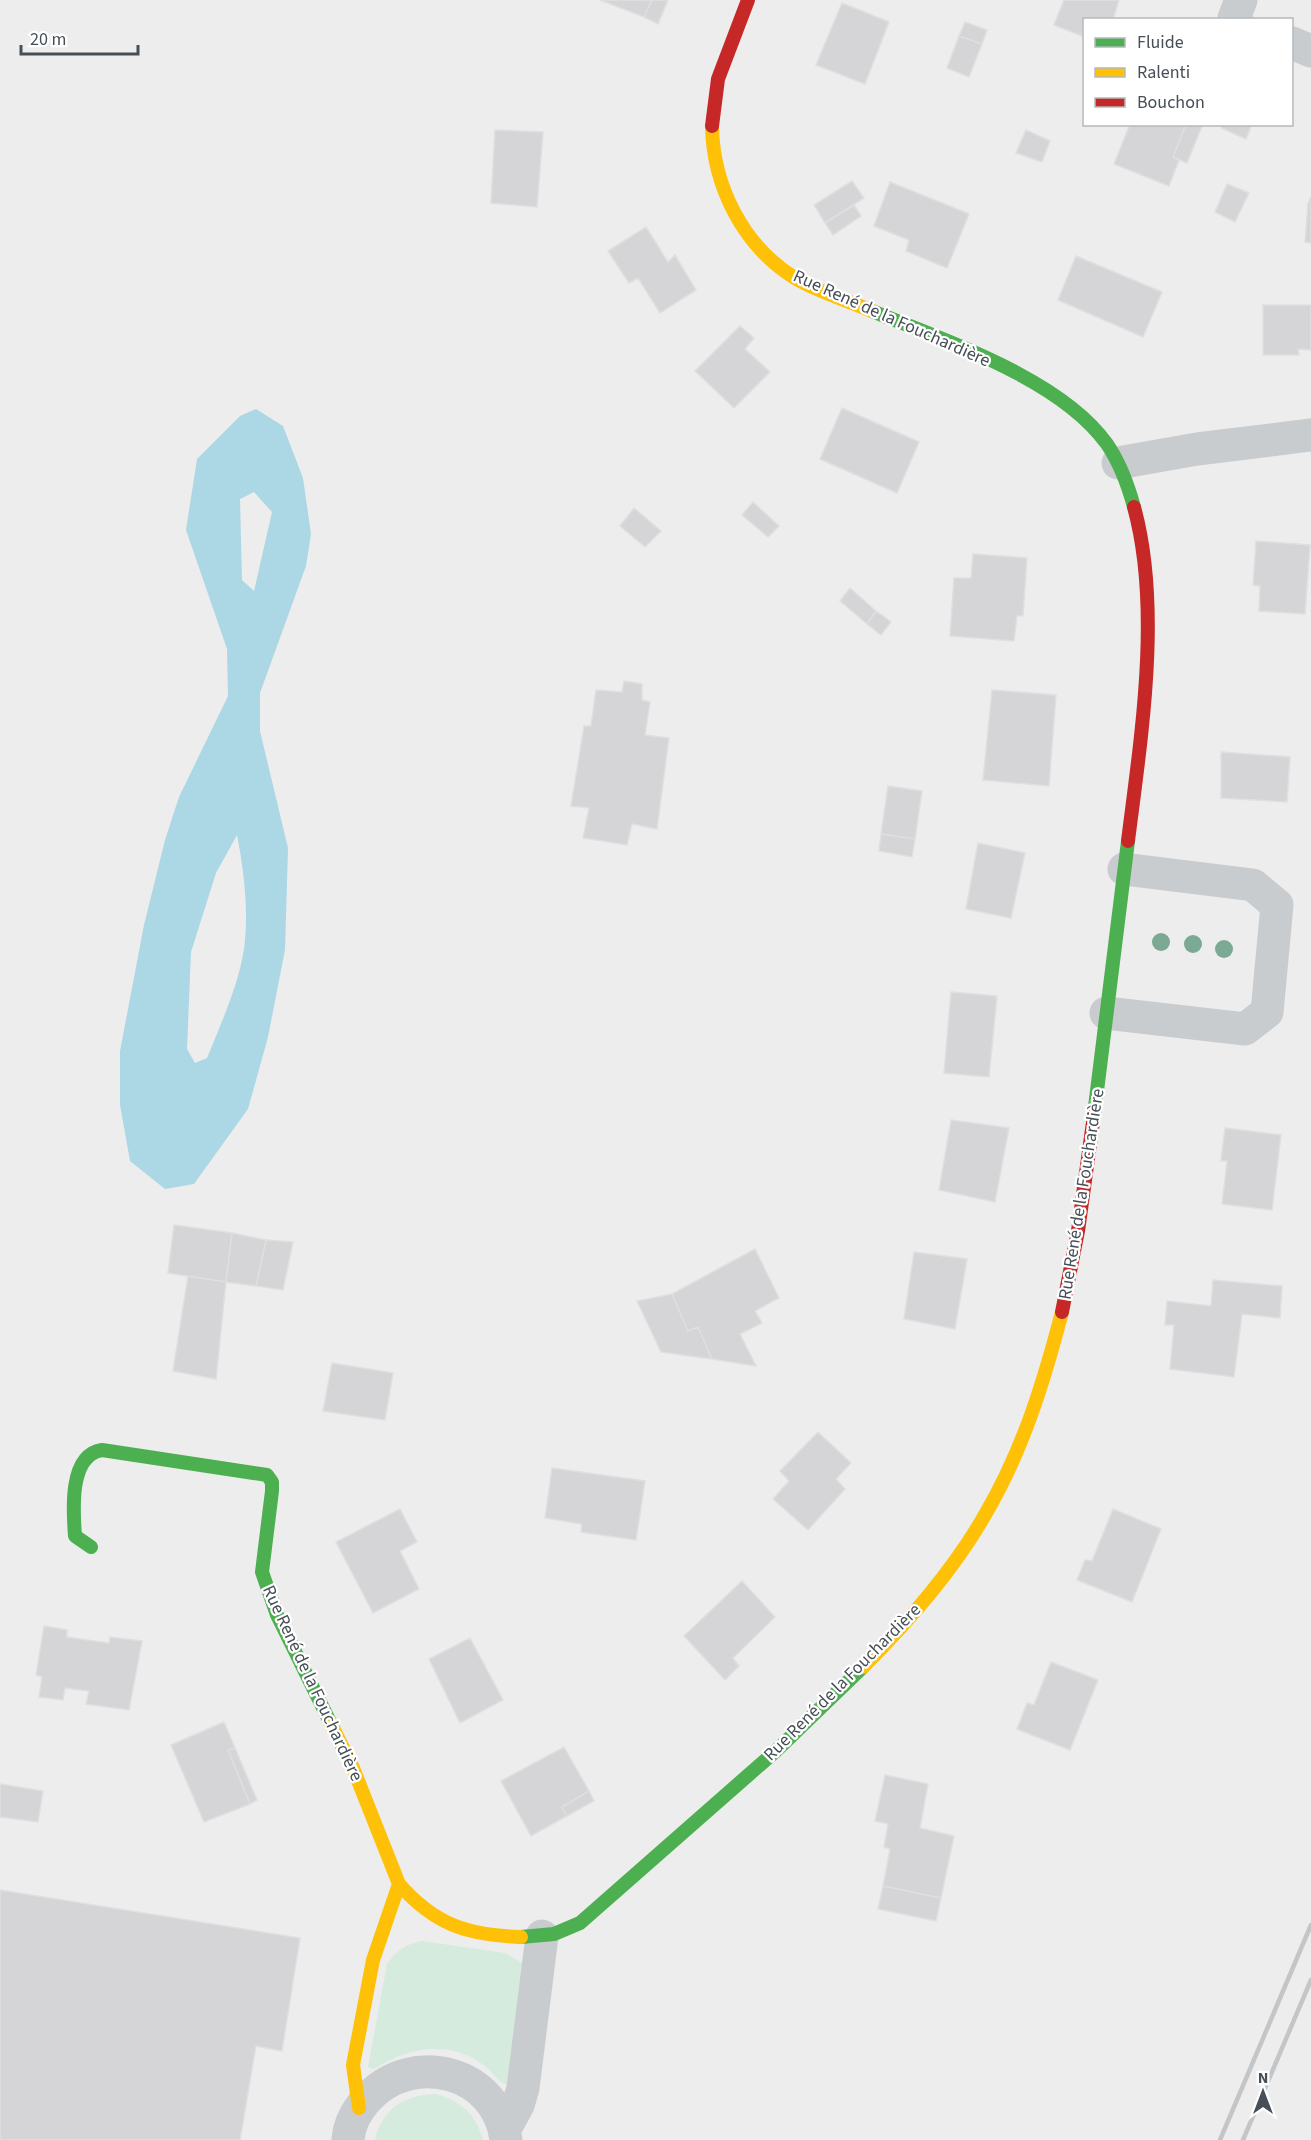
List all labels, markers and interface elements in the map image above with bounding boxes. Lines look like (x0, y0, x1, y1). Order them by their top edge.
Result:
scale bar (21, 18, 138, 56)
legend (1083, 18, 1293, 126)
text: 20 m (30, 27, 66, 52)
text: Fluide (1137, 30, 1184, 55)
text: Ralenti (1137, 60, 1190, 85)
text: Bouchon (1137, 90, 1205, 115)
street label: Rue René de la Fouchardière (789, 264, 994, 373)
street label: Rue René de la Fouchardière (1052, 1087, 1111, 1301)
street label: Rue René de la Fouchardière (256, 1581, 369, 1785)
street label: Rue René de la Fouchardière (758, 1598, 927, 1767)
north arrow (1233, 2062, 1293, 2122)
text: N (1258, 2067, 1268, 2089)

